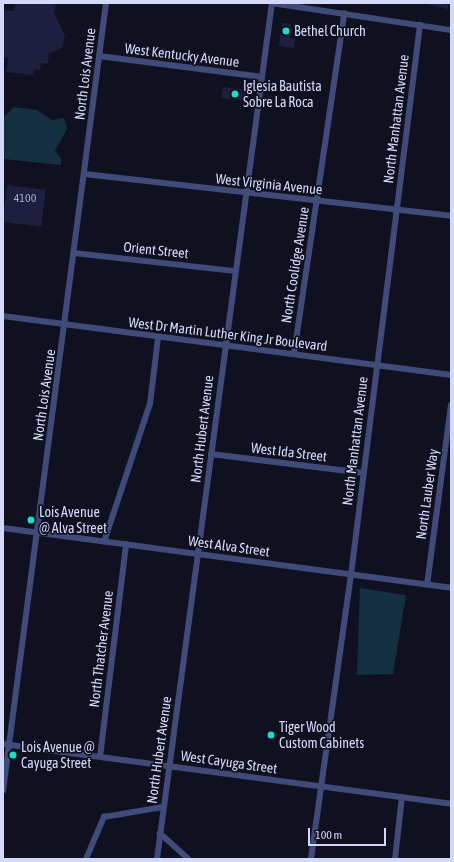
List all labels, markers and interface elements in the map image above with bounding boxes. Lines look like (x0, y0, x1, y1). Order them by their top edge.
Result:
place label: Bethel Church (294, 23, 366, 39)
marker: Bethel Church (281, 26, 291, 36)
street label: North Lois Avenue (71, 27, 99, 121)
street label: West Kentucky Avenue (124, 40, 240, 70)
street label: North Manhattan Avenue (380, 54, 412, 184)
place label: Iglesia Bautista Sobre La Roca (243, 78, 322, 110)
marker: Iglesia Bautista Sobre La Roca (230, 89, 240, 99)
street label: West Virginia Avenue (215, 170, 323, 198)
house number: 4100 (14, 192, 36, 206)
street label: North Coolidge Avenue (278, 206, 312, 324)
street label: Orient Street (123, 238, 189, 262)
street label: West Dr Martin Luther King Jr Boulevard (128, 313, 328, 355)
street label: North Lois Avenue (29, 348, 59, 442)
street label: North Hubert Avenue (187, 374, 217, 484)
street label: North Manhattan Avenue (339, 376, 371, 506)
street label: West Ida Street (250, 439, 328, 465)
street label: North Lauber Way (412, 448, 442, 540)
place label: Lois Avenue @ Alva Street (39, 504, 107, 536)
marker: Lois Avenue @ Alva Street (26, 515, 36, 525)
street label: West Alva Street (187, 532, 271, 560)
street label: North Thatcher Avenue (85, 590, 117, 708)
street label: North Hubert Avenue (143, 695, 175, 805)
place label: Tiger Wood Custom Cabinets (279, 719, 364, 752)
marker: Tiger Wood Custom Cabinets (266, 730, 276, 740)
place label: Lois Avenue @ Cayuga Street (21, 739, 95, 772)
street label: West Cayuga Street (180, 747, 278, 777)
marker: Lois Avenue @ Cayuga Street (8, 750, 18, 760)
scale bar (310, 820, 388, 846)
text: 100 m (315, 828, 342, 842)

